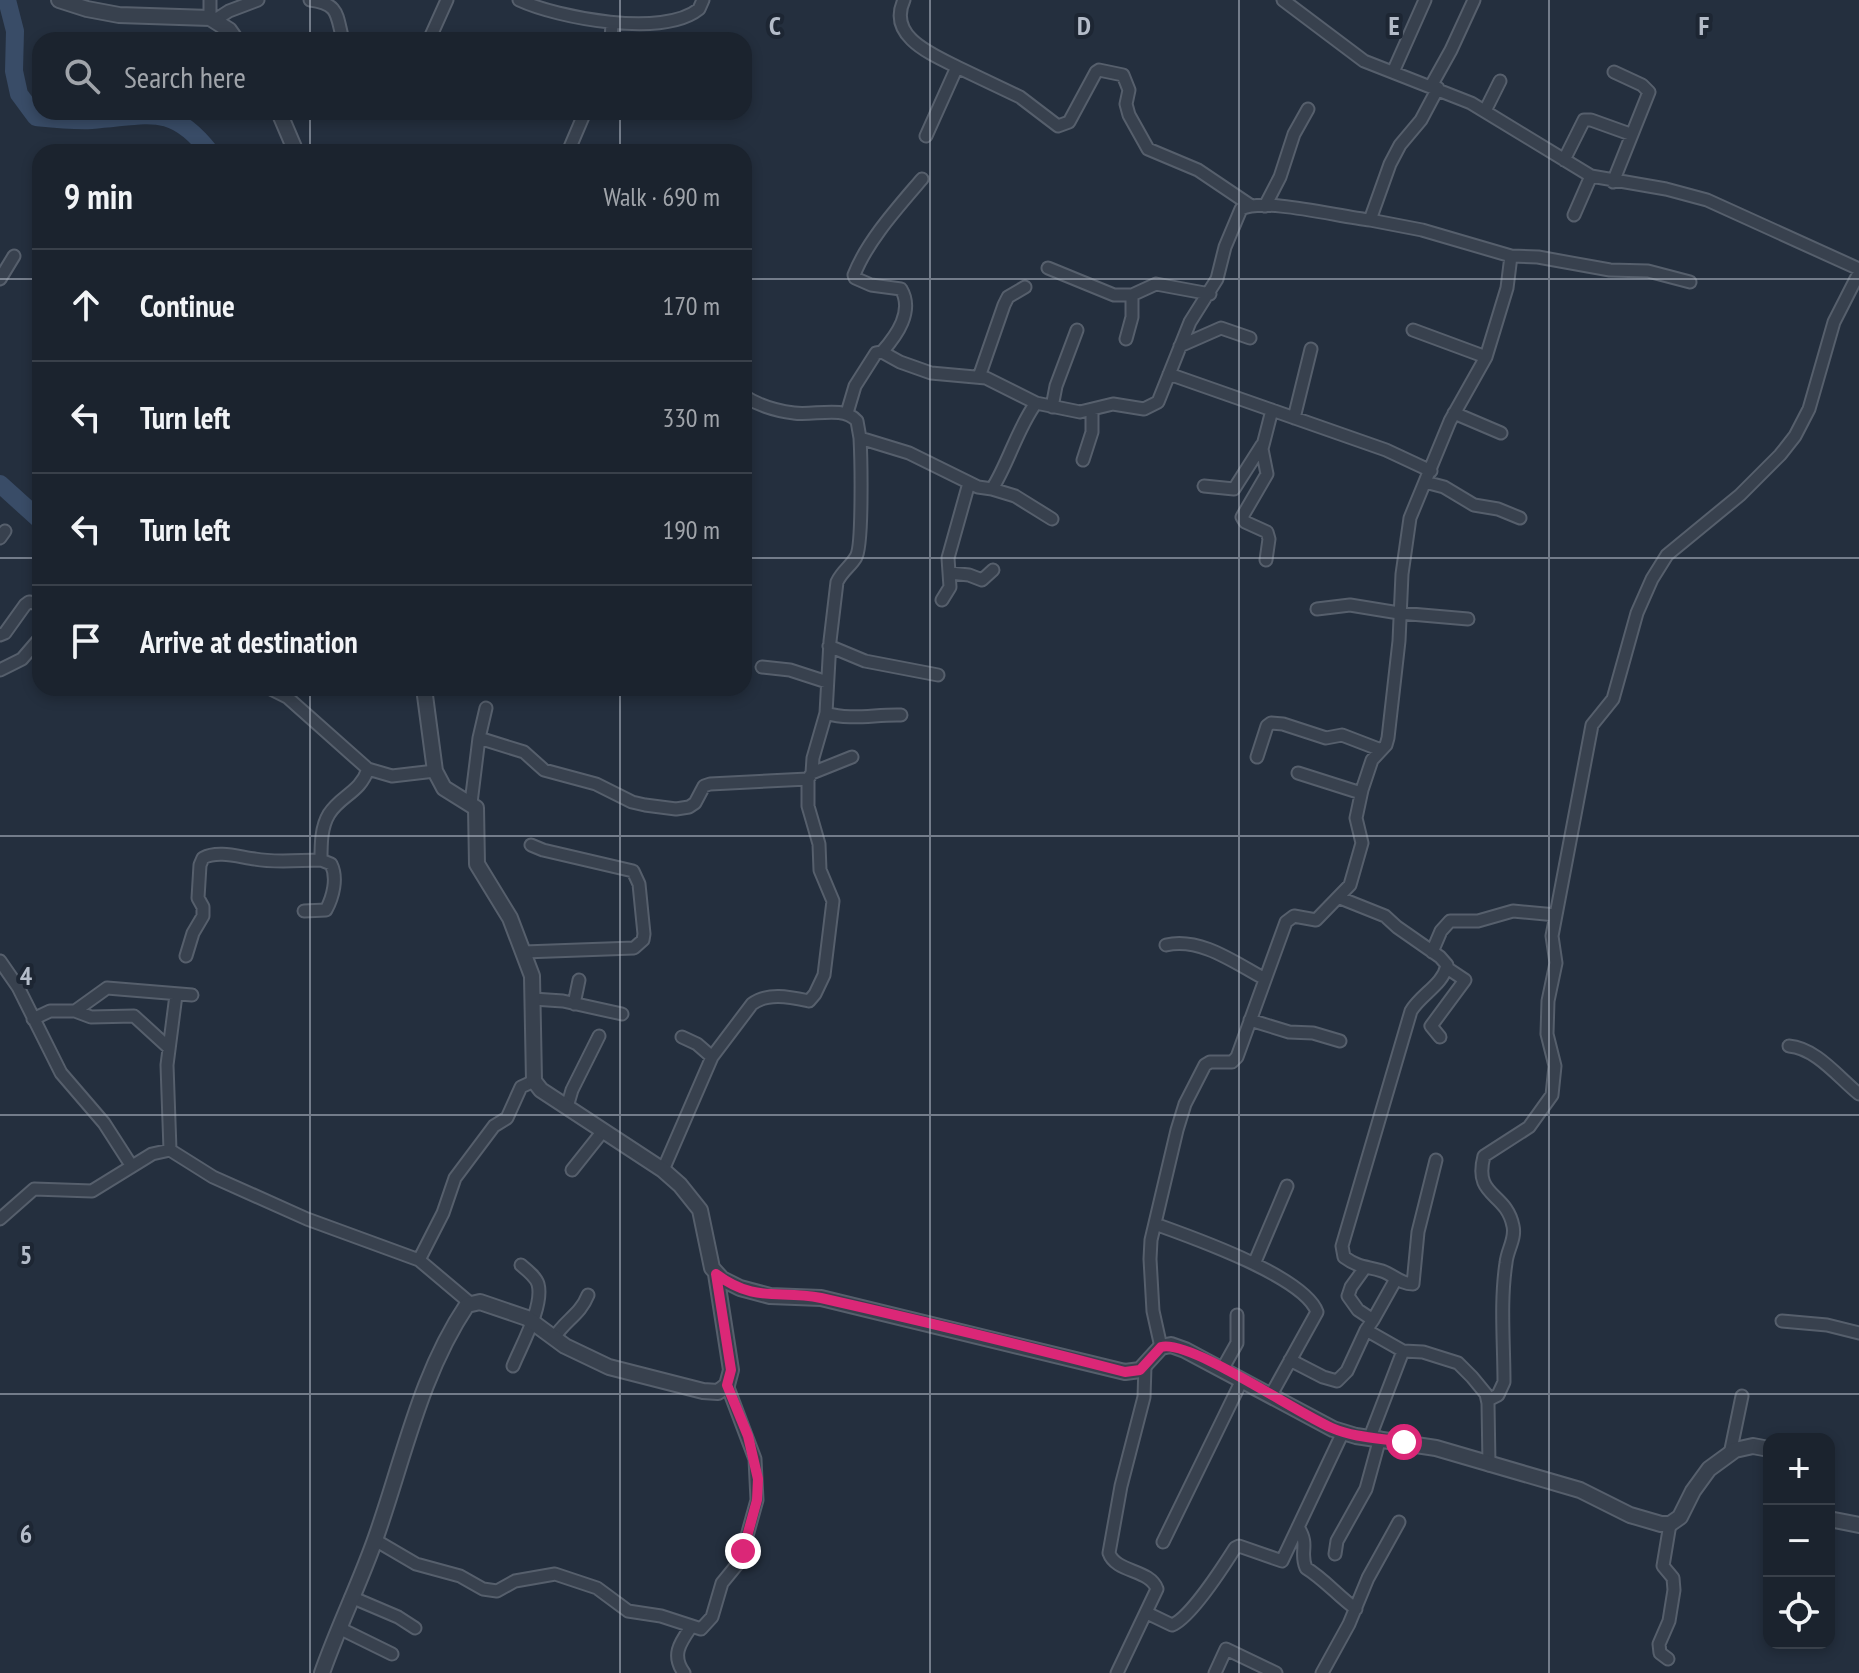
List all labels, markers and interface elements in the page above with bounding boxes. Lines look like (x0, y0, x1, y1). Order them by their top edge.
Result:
text: C (769, 9, 781, 42)
text: D (1077, 9, 1091, 42)
text: E (1388, 9, 1400, 42)
text: F (1699, 9, 1710, 42)
search box (32, 32, 752, 120)
icon: search (60, 54, 104, 98)
text: Search here (124, 57, 246, 96)
text: 9 min (64, 174, 133, 218)
text: Walk · 690 m (603, 180, 720, 213)
icon: ahead (64, 283, 108, 327)
text: Continue (140, 286, 235, 325)
text: 170 m (662, 289, 720, 322)
icon: left (64, 395, 108, 439)
text: Turn left (140, 398, 230, 437)
text: 330 m (662, 401, 720, 434)
icon: left (64, 507, 108, 551)
text: Turn left (140, 510, 230, 549)
text: 190 m (662, 513, 720, 546)
icon: arrive (64, 619, 108, 663)
text: Arrive at destination (140, 622, 358, 661)
text: 4 (20, 959, 33, 992)
text: 5 (20, 1238, 32, 1271)
route start (1386, 1424, 1422, 1460)
map controls (1763, 1433, 1835, 1649)
button: + (1763, 1433, 1835, 1505)
button: − (1763, 1505, 1835, 1577)
text: 6 (20, 1517, 32, 1550)
route end (725, 1533, 761, 1569)
button: locate (1763, 1577, 1835, 1649)

